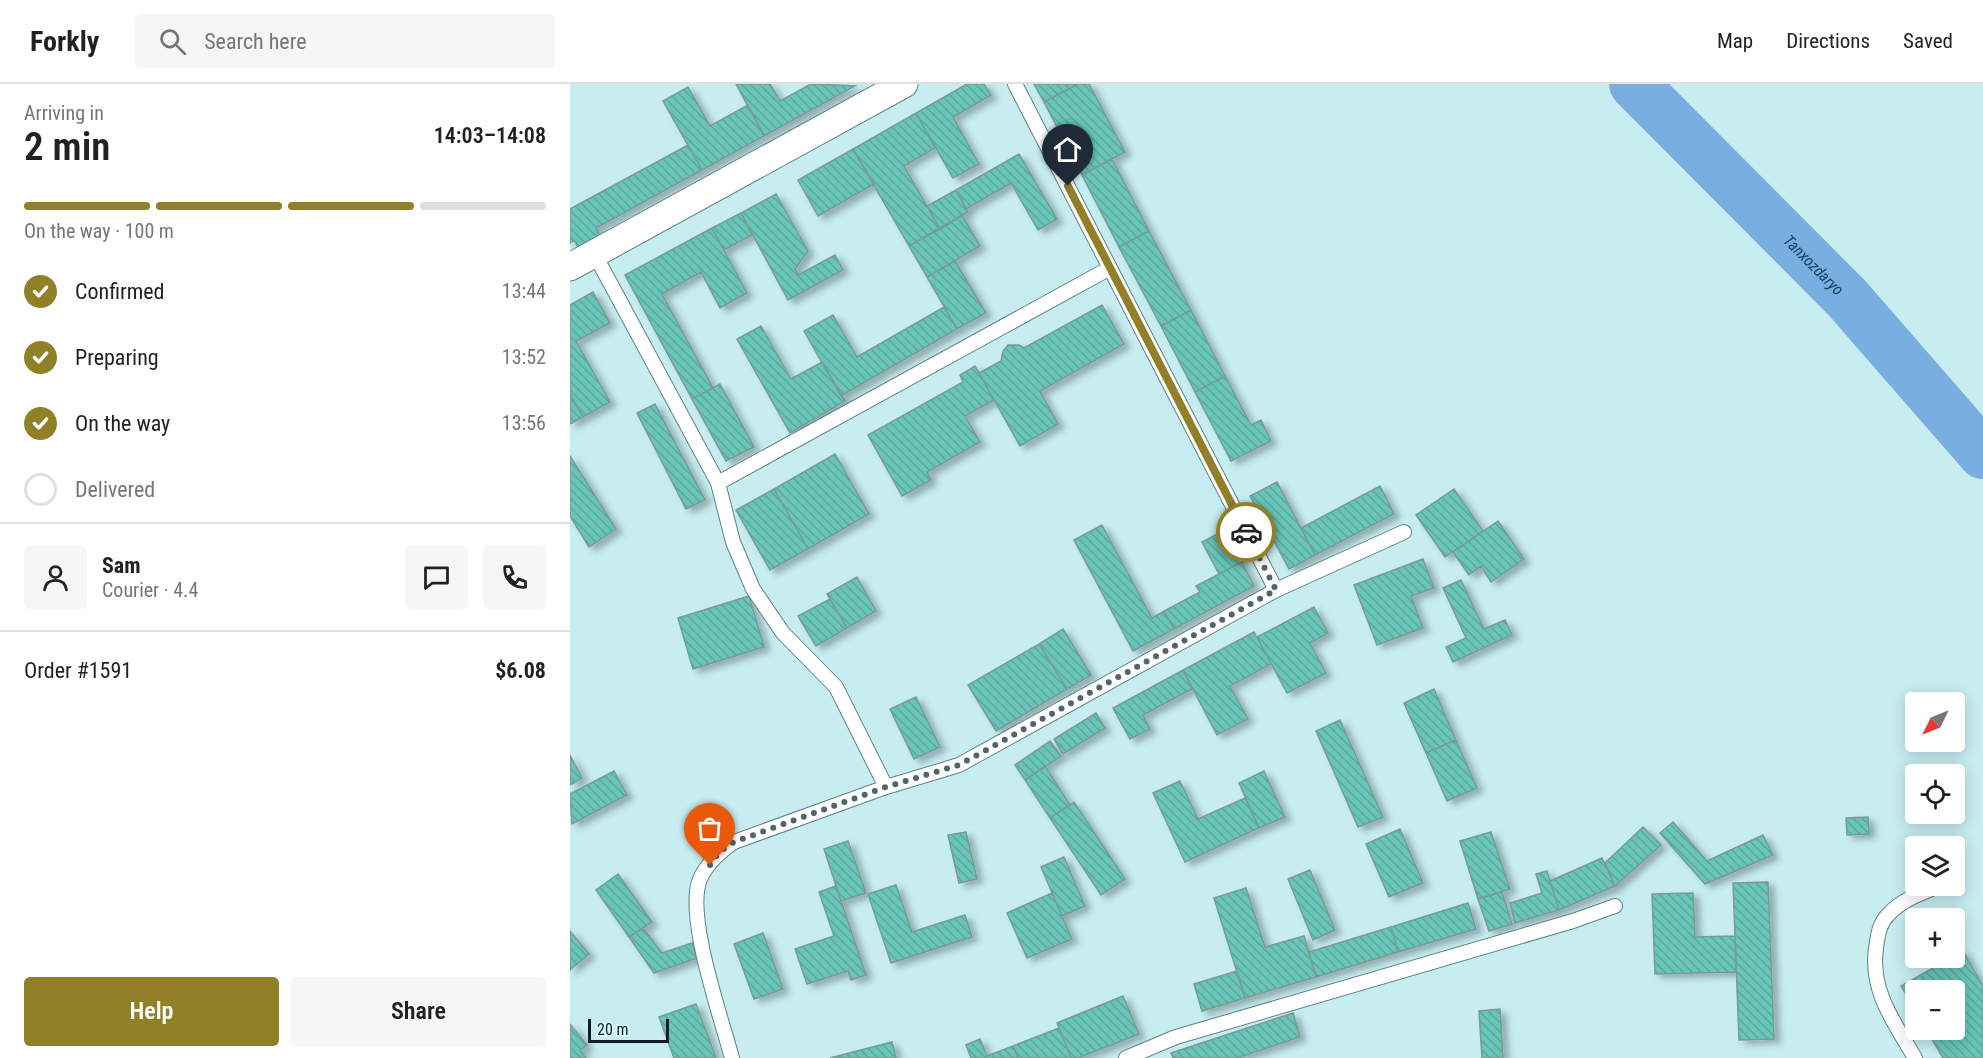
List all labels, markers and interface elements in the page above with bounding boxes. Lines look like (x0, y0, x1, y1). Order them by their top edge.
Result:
search box (135, 14, 555, 68)
text: Forkly (30, 25, 99, 58)
icon: search (156, 25, 189, 58)
text: Search here (204, 29, 307, 54)
text: Map (1717, 29, 1753, 53)
text: Directions (1786, 29, 1870, 53)
text: Saved (1903, 29, 1953, 53)
text: Arriving in (24, 101, 104, 125)
text: 14:03–14:08 (434, 123, 546, 148)
text: 2 min (24, 124, 110, 170)
pin (1042, 124, 1093, 186)
icon: home (1051, 133, 1084, 166)
text: On the way · 100 m (24, 219, 174, 243)
water label: Tanxozdaryo (1780, 231, 1848, 299)
icon: check (24, 275, 57, 308)
text: Confirmed (75, 279, 164, 304)
text: 13:44 (502, 279, 546, 303)
icon: check (24, 341, 57, 374)
text: Preparing (75, 345, 159, 370)
text: 13:52 (502, 345, 546, 369)
icon: check (24, 407, 57, 440)
text: On the way (75, 411, 170, 436)
text: 13:56 (502, 411, 546, 435)
text: Delivered (75, 477, 155, 502)
courier (1216, 502, 1276, 562)
icon: car (1230, 516, 1263, 549)
button: person (24, 546, 87, 609)
button: chat (405, 546, 468, 609)
button: phone (483, 546, 546, 609)
text: Sam (102, 553, 141, 578)
text: Courier · 4.4 (102, 578, 198, 602)
text: Order #1591 (24, 658, 132, 683)
text: $6.08 (495, 658, 546, 683)
north arrow (1905, 692, 1965, 752)
map controls (1905, 692, 1965, 1040)
button: locate (1905, 764, 1965, 824)
pin (684, 803, 735, 865)
icon: bag (693, 812, 726, 845)
button: layers (1905, 836, 1965, 896)
button: + (1905, 908, 1965, 968)
button: Help (24, 977, 279, 1046)
button: Share (291, 977, 546, 1046)
button: − (1905, 980, 1965, 1040)
scale bar (588, 1016, 669, 1044)
text: 20 m (597, 1020, 629, 1039)

